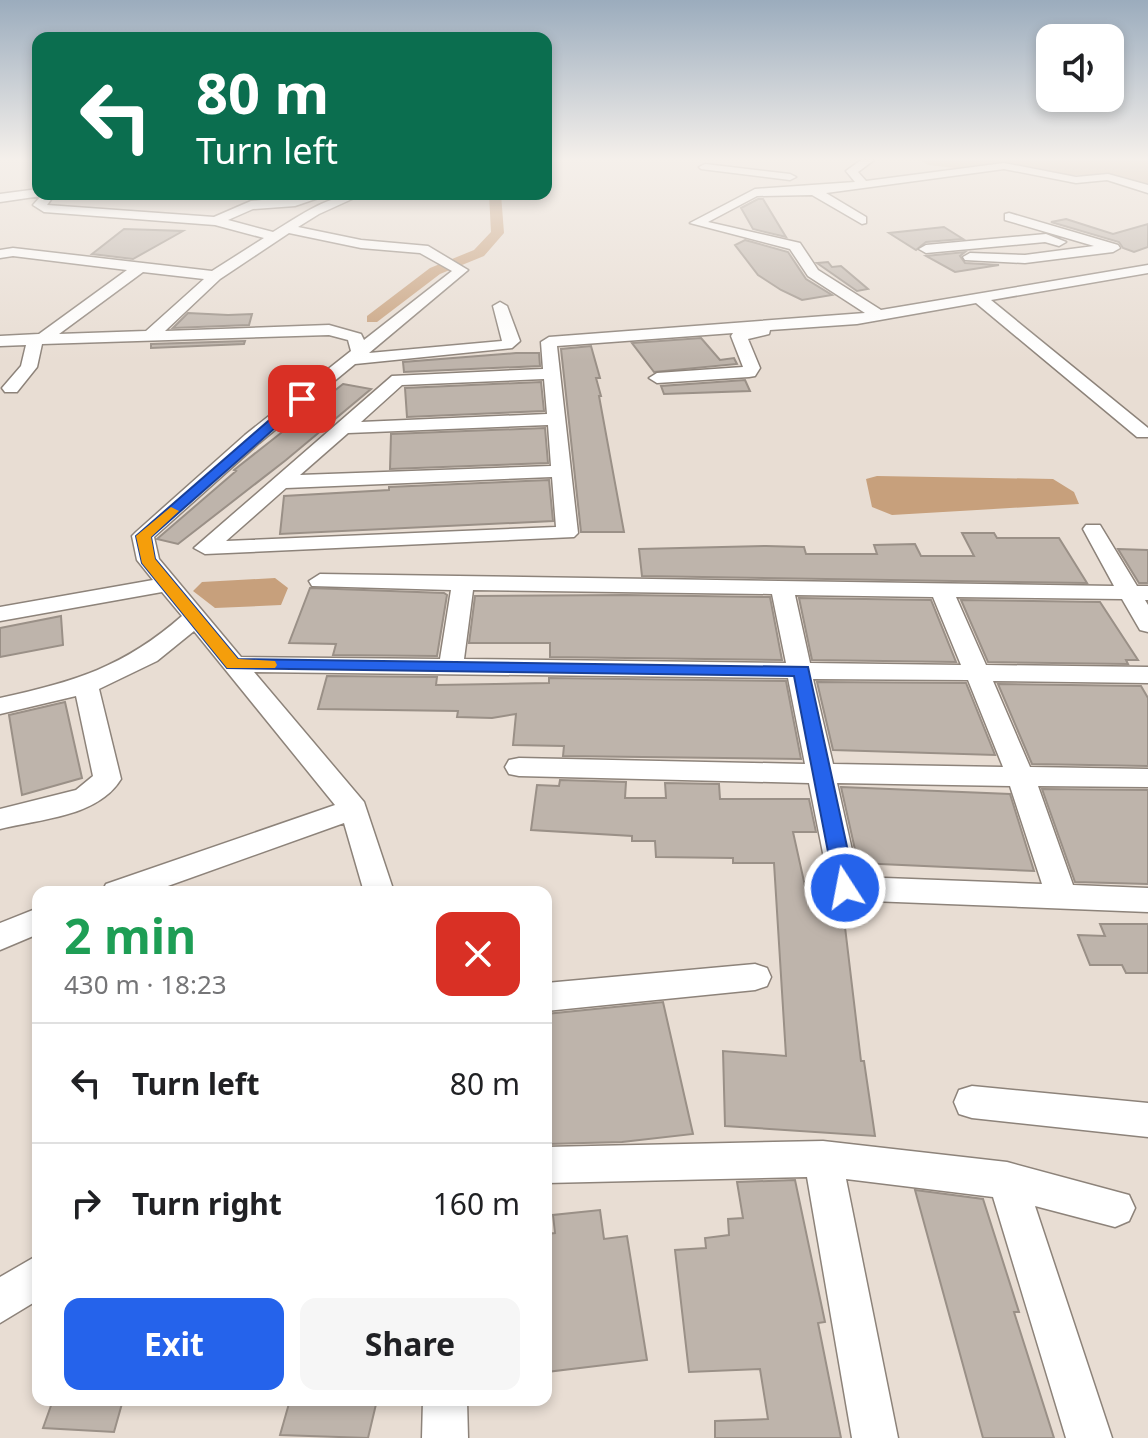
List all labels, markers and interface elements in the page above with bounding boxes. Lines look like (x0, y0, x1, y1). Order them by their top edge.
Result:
map controls (1036, 24, 1124, 112)
button: sound (1036, 24, 1124, 112)
text: 80 m (196, 54, 329, 130)
icon: left (64, 64, 168, 168)
text: Turn left (196, 126, 338, 175)
pin (268, 365, 336, 433)
icon: arrive (280, 377, 324, 421)
position arrow (803, 846, 887, 930)
text: 2 min (64, 903, 196, 968)
button: close (436, 912, 520, 996)
text: 430 m · 18:23 (64, 966, 227, 1002)
icon: left (64, 1061, 108, 1105)
text: Turn left (132, 1063, 260, 1104)
text: 80 m (450, 1063, 520, 1104)
icon: right (64, 1181, 108, 1225)
text: Turn right (132, 1183, 282, 1224)
text: 160 m (433, 1183, 520, 1224)
button: Exit (64, 1298, 284, 1390)
button: Share (300, 1298, 520, 1390)

